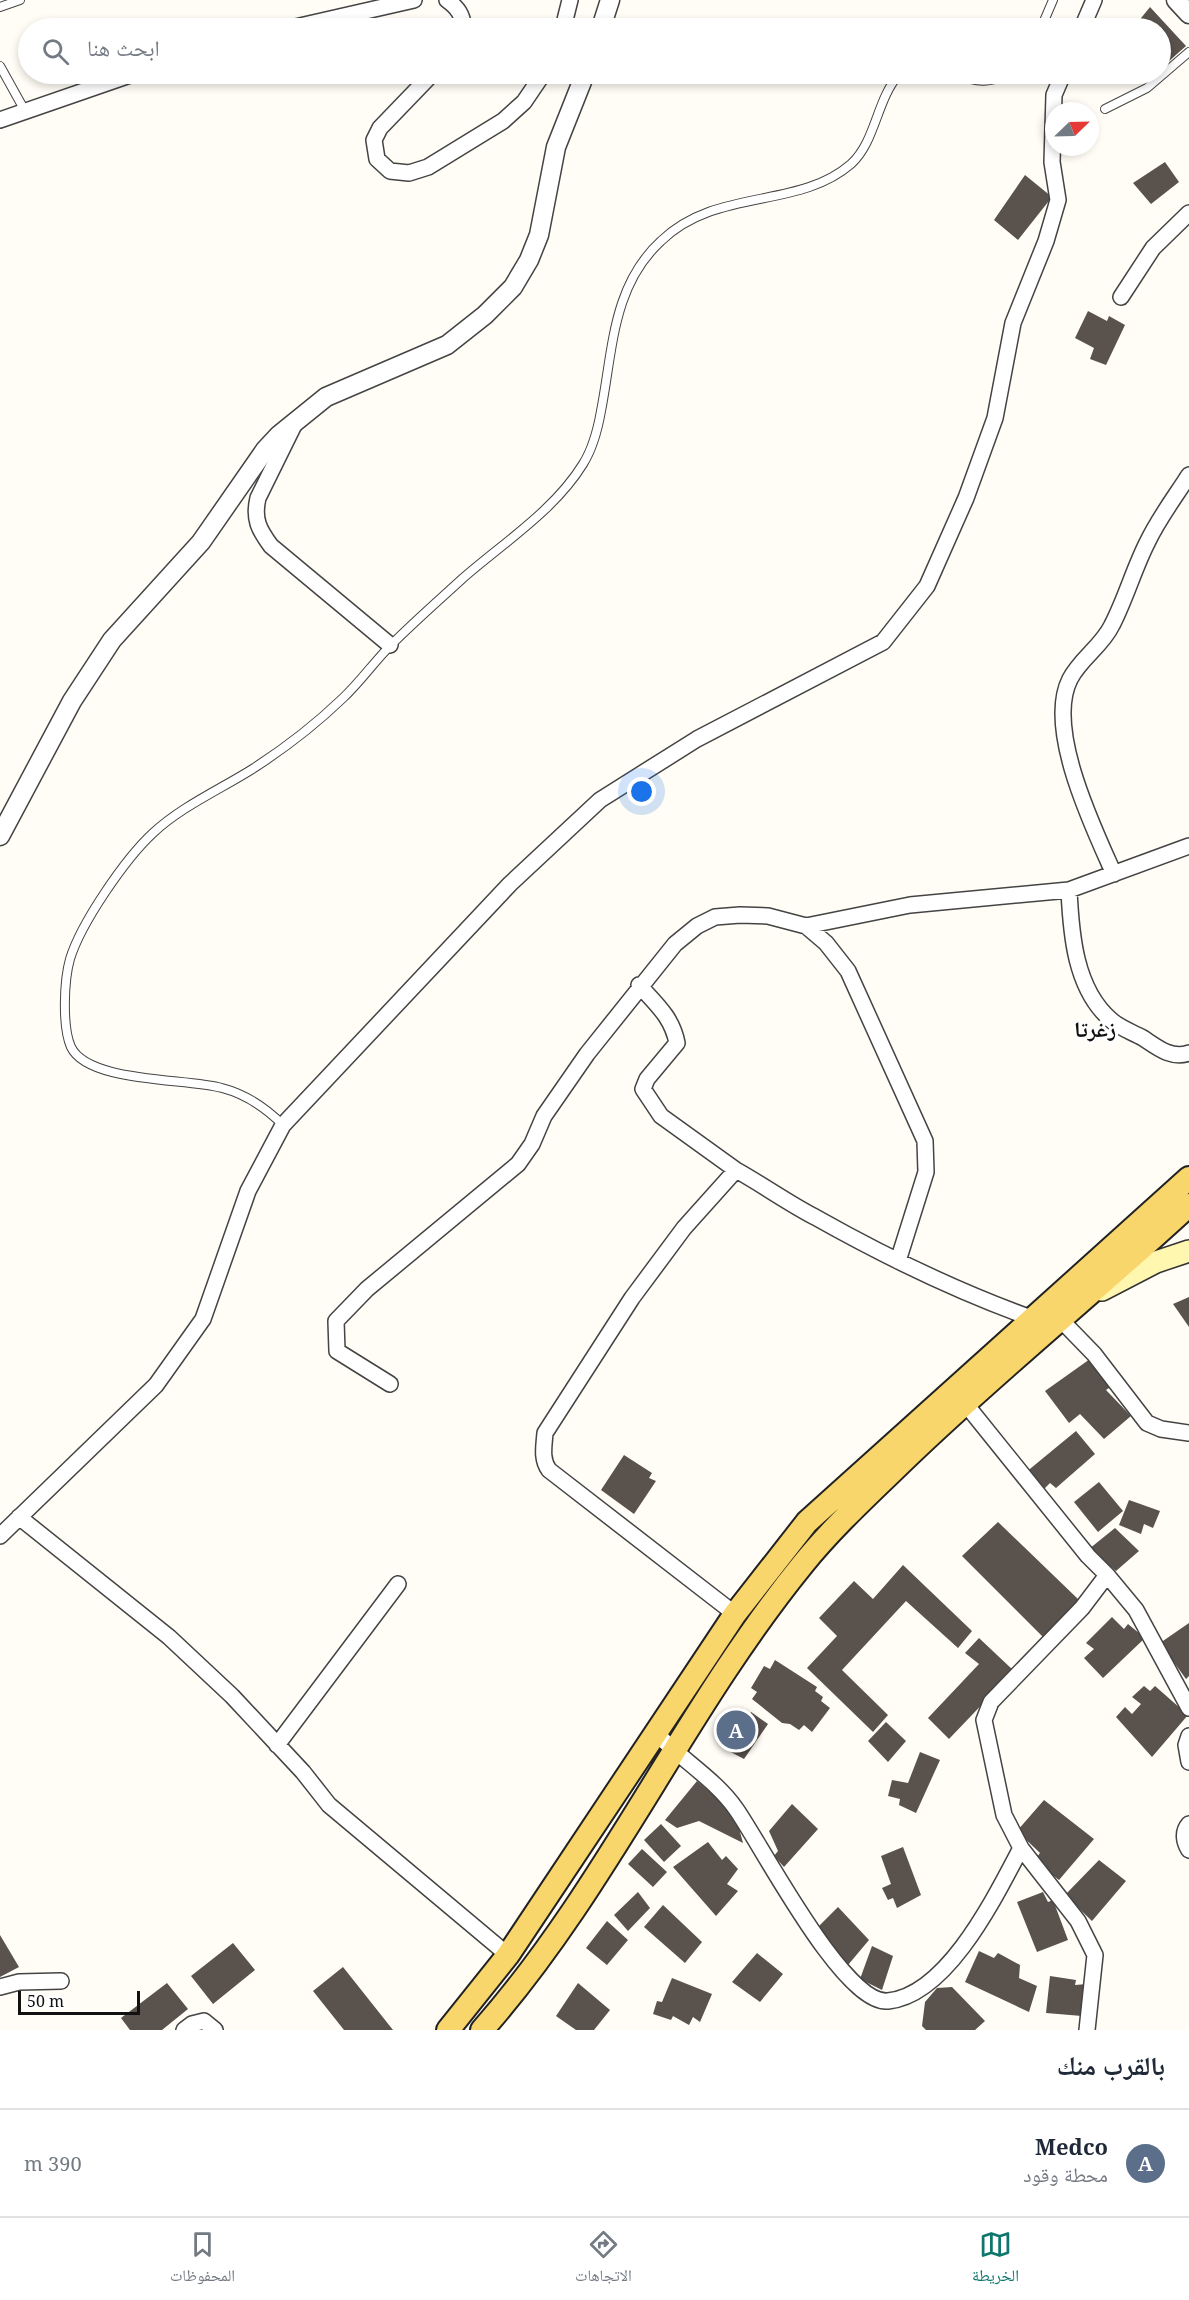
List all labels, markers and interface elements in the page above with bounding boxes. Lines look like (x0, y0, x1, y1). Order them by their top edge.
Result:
search box (18, 18, 1171, 84)
text: ابحث هنا (87, 32, 160, 62)
icon: search (39, 35, 72, 68)
north arrow (1045, 102, 1099, 156)
your location (627, 777, 656, 806)
district label: زغرتا (1074, 1013, 1116, 1043)
pin: A (716, 1708, 756, 1752)
scale bar (18, 1988, 140, 2016)
text: 50 m (27, 1990, 64, 2012)
text: بالقرب منك (1057, 2047, 1165, 2083)
text: Medco (1035, 2131, 1108, 2161)
text: 390 m (24, 2150, 82, 2177)
text: A (1138, 2150, 1153, 2177)
text: محطة وقود (1023, 2161, 1108, 2188)
tab: المحفوظات (170, 2228, 235, 2291)
tab: الاتجاهات (575, 2228, 632, 2291)
tab: الخريطة (972, 2228, 1019, 2291)

